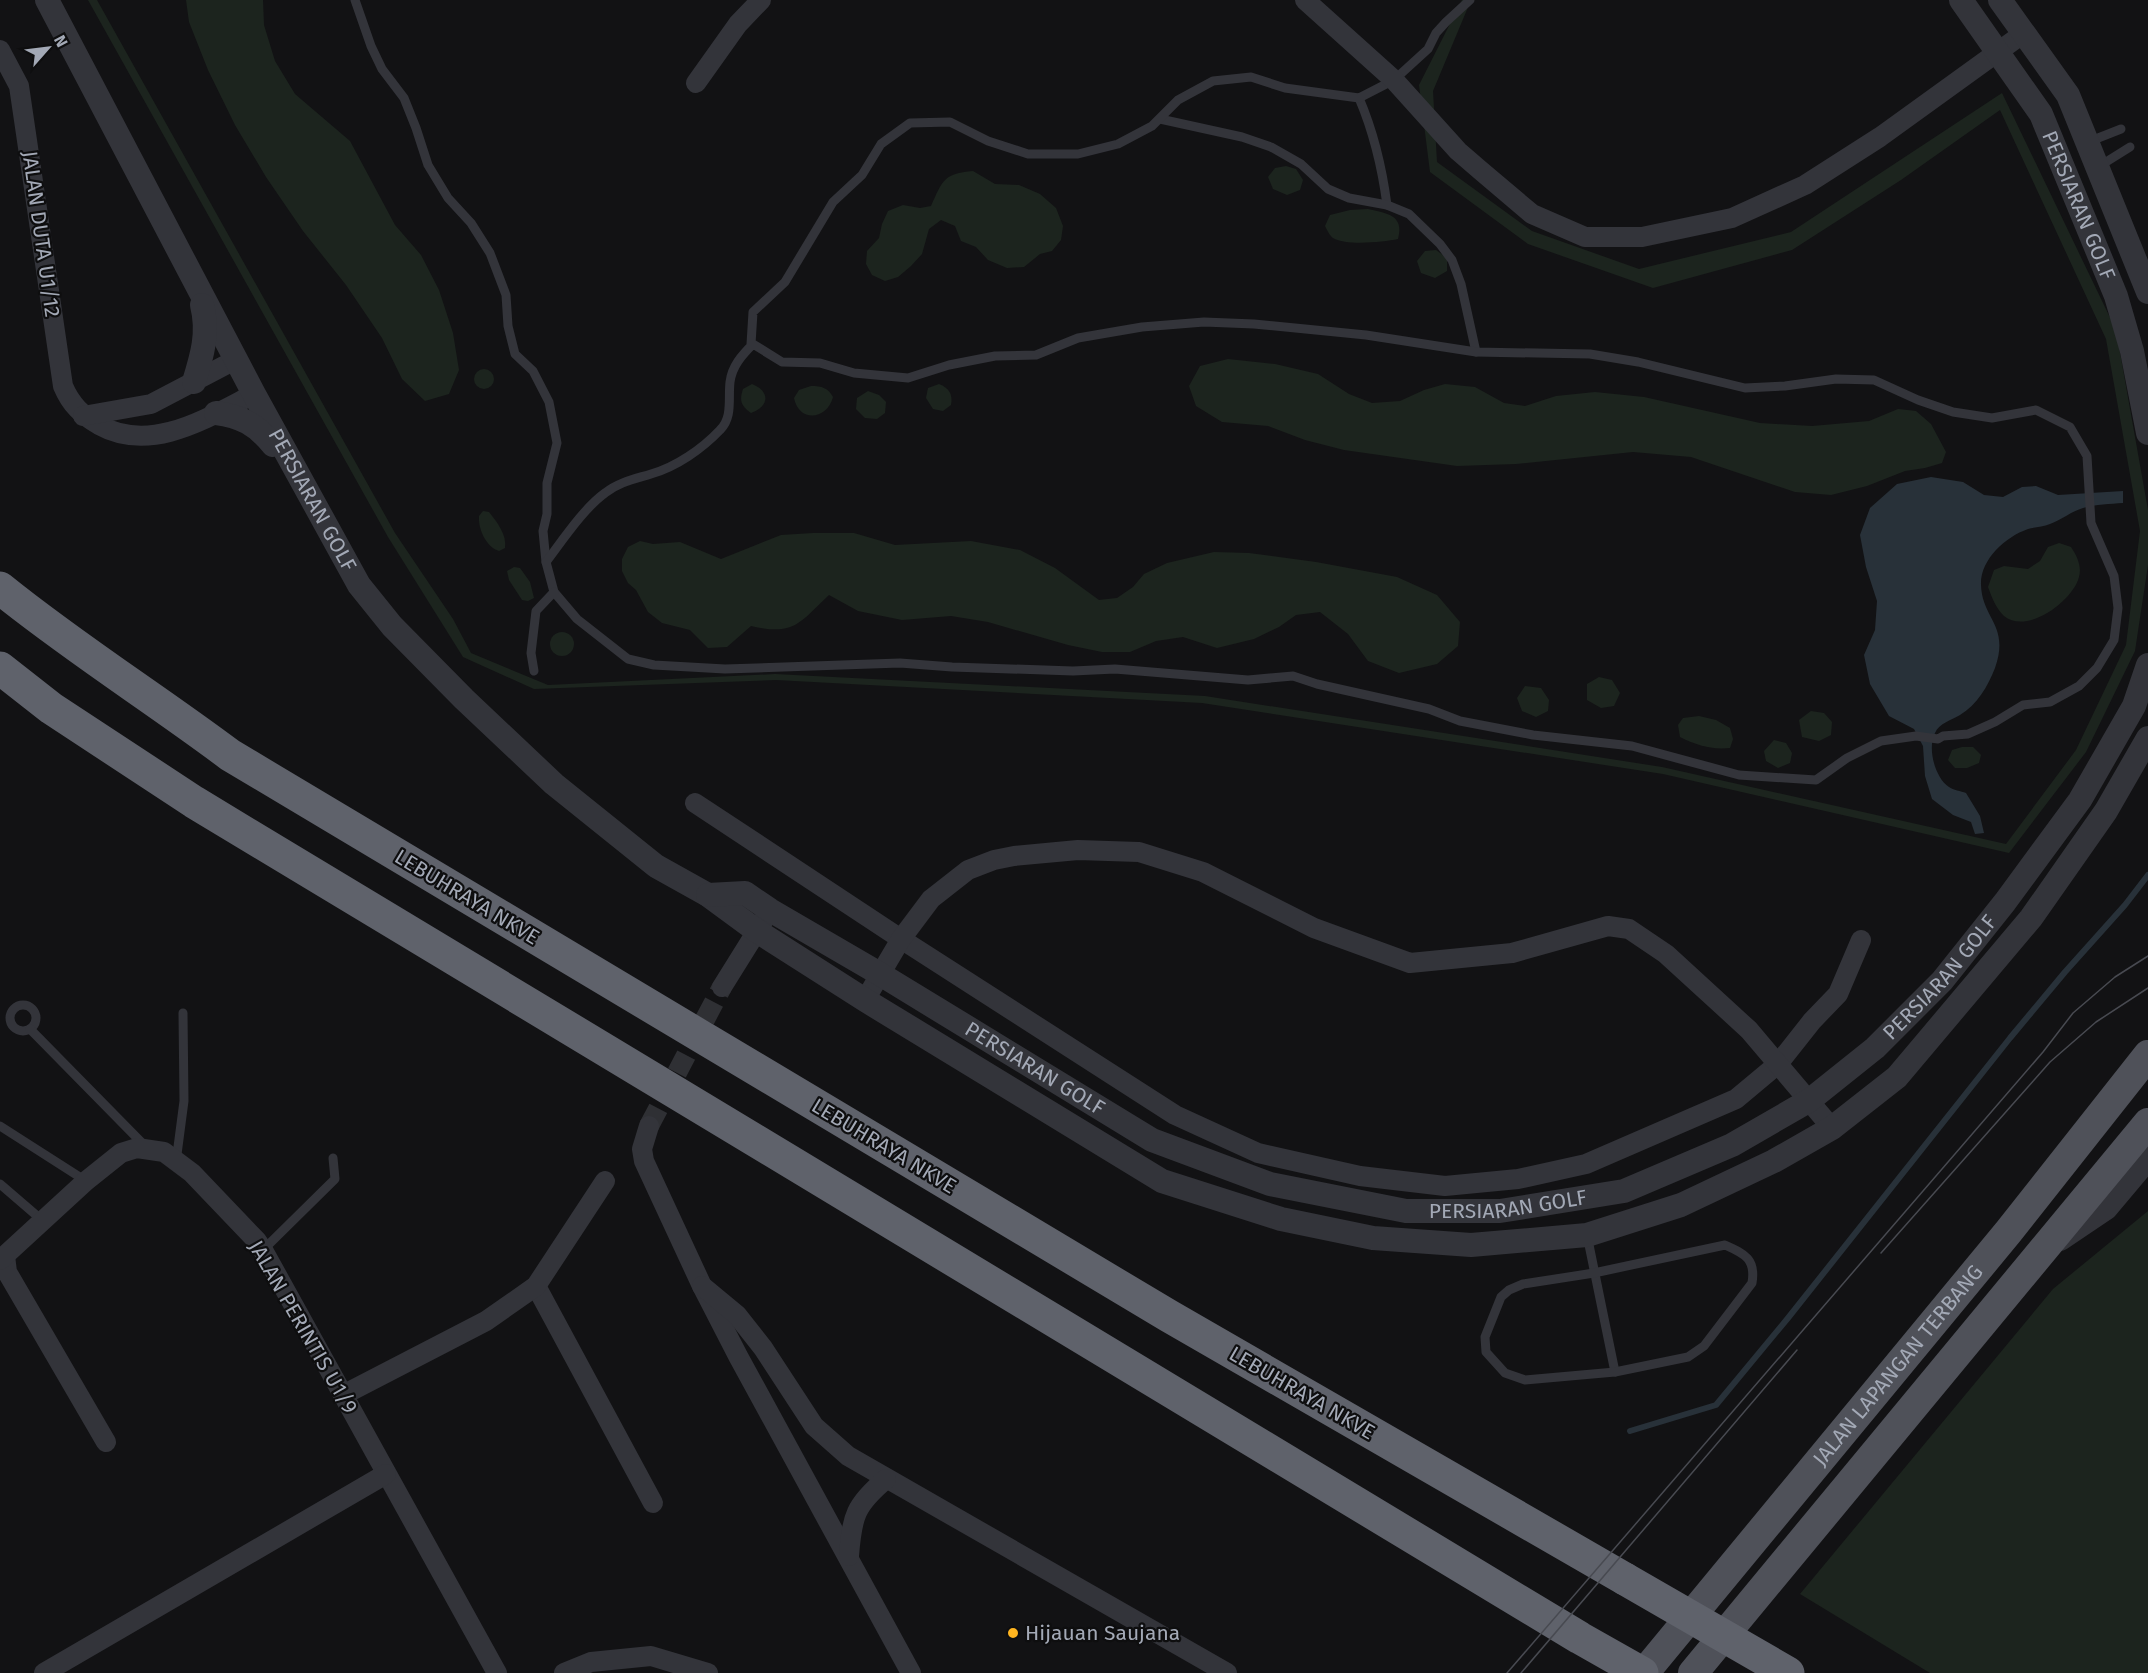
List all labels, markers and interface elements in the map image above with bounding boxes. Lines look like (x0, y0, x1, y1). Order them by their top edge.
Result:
north arrow (18, 18, 78, 78)
text: N (50, 32, 72, 50)
street label: PERSIARAN GOLF (2036, 127, 2121, 284)
street label: JALAN DUTA U1/12 (16, 149, 66, 319)
street label: PERSIARAN GOLF (263, 424, 362, 576)
street label: LEBUHRAYA NKVE (390, 844, 544, 950)
street label: PERSIARAN GOLF (1877, 910, 2002, 1046)
street label: PERSIARAN GOLF (960, 1016, 1110, 1121)
street label: LEBUHRAYA NKVE (807, 1093, 961, 1199)
street label: PERSIARAN GOLF (1429, 1184, 1589, 1225)
street label: JALAN PERINTIS U1/9 (243, 1236, 363, 1418)
street label: JALAN LAPANGAN TERBANG (1807, 1259, 1989, 1471)
street label: LEBUHRAYA NKVE (1224, 1341, 1380, 1445)
place label: Hijauan Saujana (1025, 1620, 1180, 1646)
marker: Hijauan Saujana (1006, 1626, 1020, 1640)

